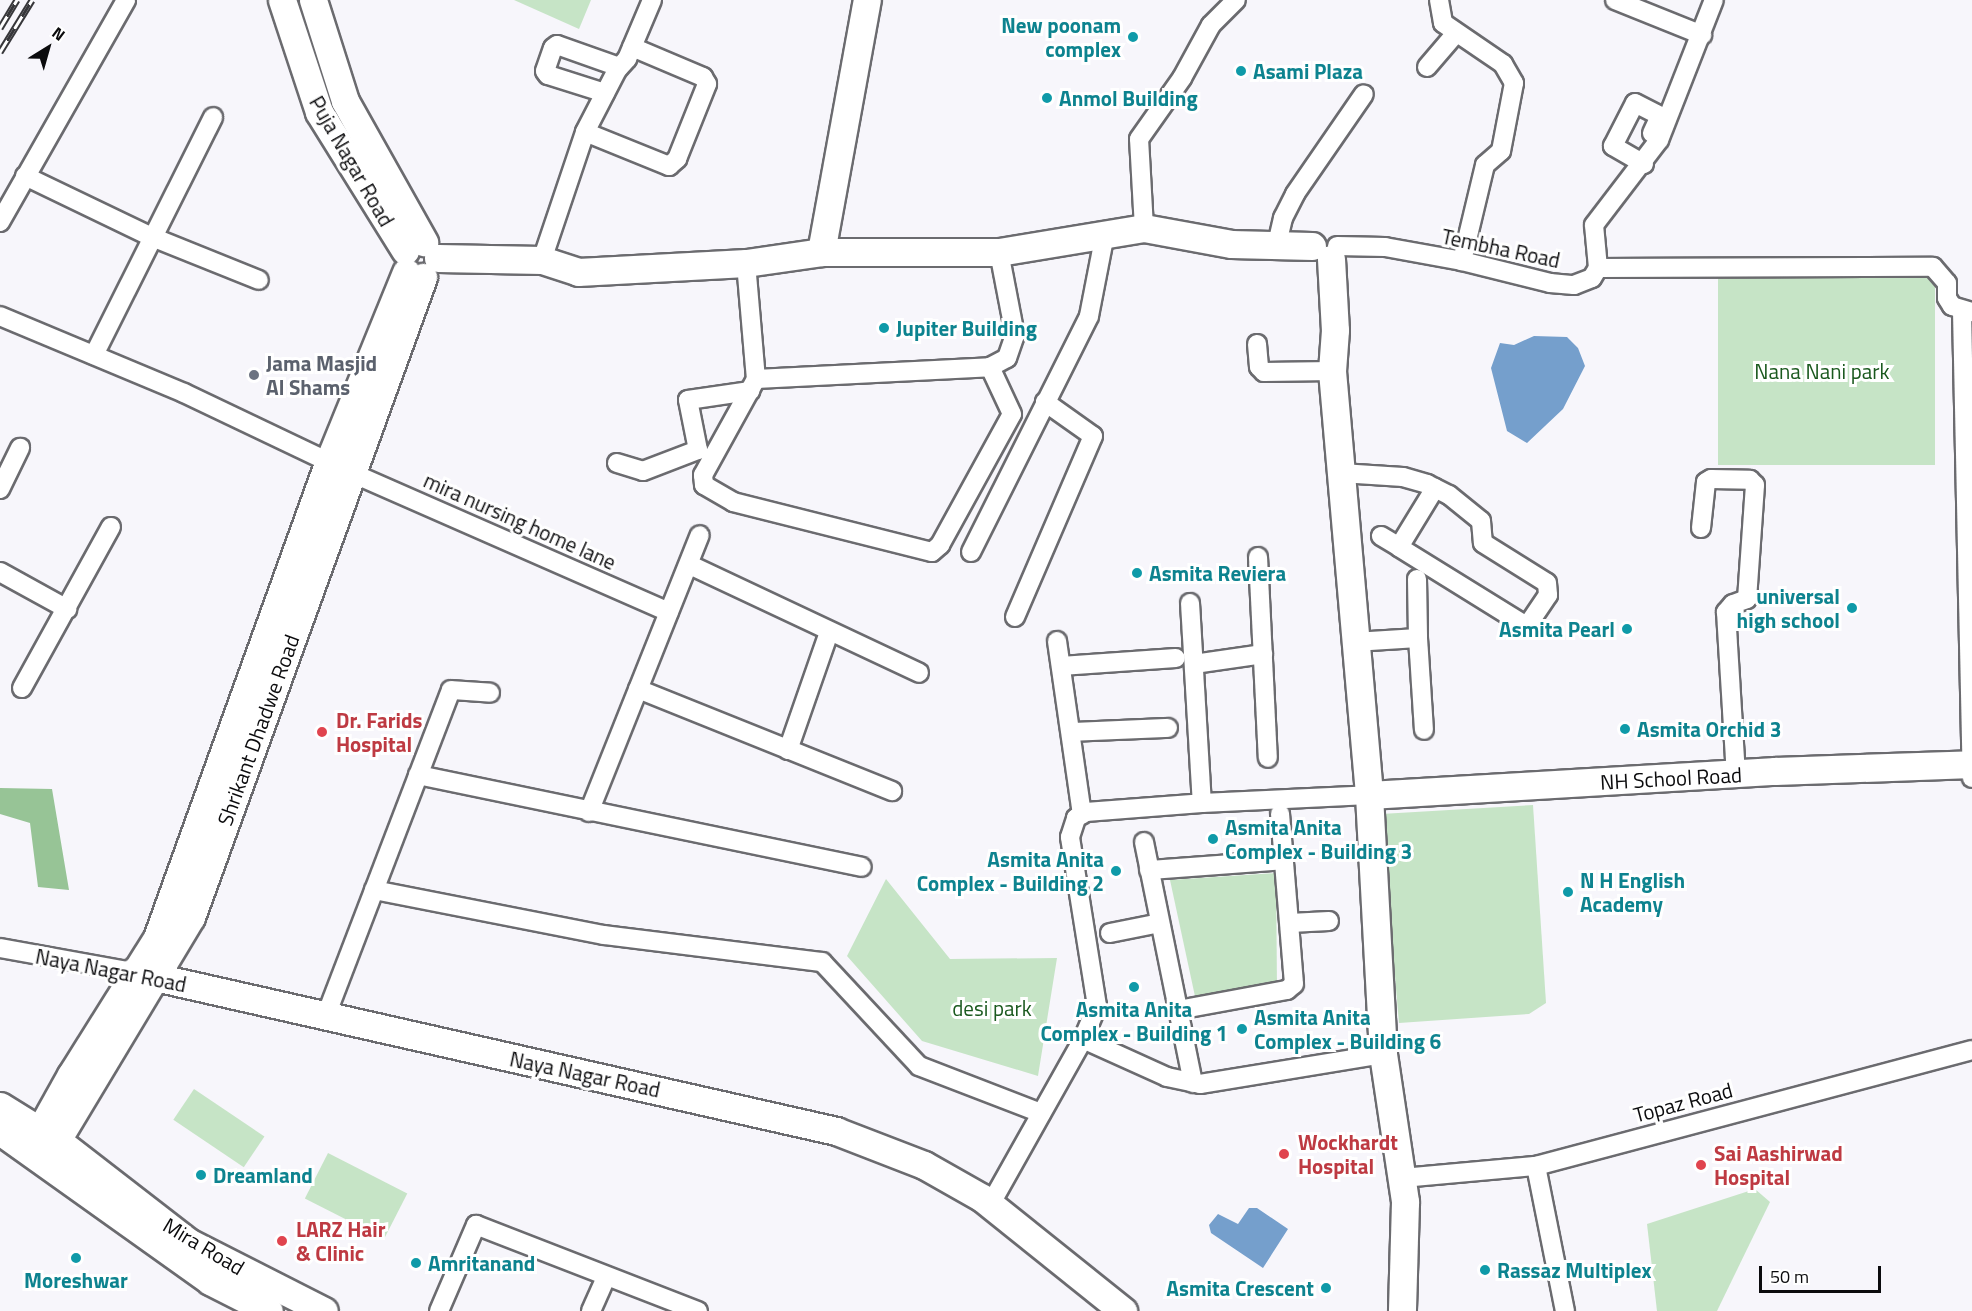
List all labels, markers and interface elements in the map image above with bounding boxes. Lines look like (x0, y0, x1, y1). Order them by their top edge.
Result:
place label: New poonam complex (1001, 12, 1121, 62)
north arrow (18, 18, 78, 78)
text: N (47, 21, 70, 47)
marker: New poonam complex (1126, 30, 1140, 44)
place label: Asami Plaza (1253, 58, 1363, 84)
marker: Asami Plaza (1234, 64, 1248, 78)
place label: Anmol Building (1059, 85, 1198, 111)
street label: Puja Nagar Road (304, 91, 400, 231)
marker: Anmol Building (1040, 91, 1054, 105)
street label: Tembha Road (1440, 223, 1562, 273)
place label: Jupiter Building (896, 315, 1037, 341)
marker: Jupiter Building (877, 321, 891, 335)
place label: Jama Masjid Al Shams (266, 350, 377, 400)
park label: Nana Nani park (1754, 358, 1890, 384)
marker: Jama Masjid Al Shams (247, 368, 261, 382)
street label: mira nursing home lane (420, 467, 620, 575)
place label: Asmita Reviera (1149, 560, 1286, 586)
marker: Asmita Reviera (1130, 566, 1144, 580)
place label: universal high school (1737, 583, 1840, 633)
marker: universal high school (1845, 601, 1859, 615)
place label: Asmita Pearl (1499, 616, 1615, 642)
marker: Asmita Pearl (1620, 622, 1634, 636)
street label: Shrikant Dhadwe Road (212, 631, 304, 829)
place label: Dr. Farids Hospital (336, 707, 422, 757)
place label: Asmita Orchid 3 (1637, 716, 1781, 742)
marker: Asmita Orchid 3 (1618, 722, 1632, 736)
marker: Dr. Farids Hospital (313, 723, 331, 741)
street label: NH School Road (1599, 762, 1743, 794)
place label: Asmita Anita Complex - Building 3 (1225, 814, 1412, 864)
marker: Asmita Anita Complex - Building 3 (1206, 832, 1220, 846)
place label: Asmita Anita Complex - Building 2 (917, 846, 1104, 896)
marker: Asmita Anita Complex - Building 2 (1109, 864, 1123, 878)
place label: N H English Academy (1580, 867, 1685, 917)
marker: N H English Academy (1561, 885, 1575, 899)
street label: Naya Nagar Road (33, 943, 189, 997)
marker: Asmita Anita Complex - Building 1 (1127, 980, 1141, 994)
park label: desi park (952, 995, 1032, 1021)
place label: Asmita Anita Complex - Building 1 (1040, 996, 1228, 1046)
place label: Asmita Anita Complex - Building 6 (1254, 1004, 1441, 1054)
marker: Asmita Anita Complex - Building 6 (1235, 1022, 1249, 1036)
street label: Naya Nagar Road (508, 1046, 662, 1102)
street label: Topaz Road (1631, 1077, 1735, 1127)
place label: Wockhardt Hospital (1298, 1129, 1398, 1179)
place label: Sai Aashirwad Hospital (1714, 1140, 1843, 1190)
marker: Wockhardt Hospital (1275, 1145, 1293, 1163)
marker: Sai Aashirwad Hospital (1692, 1156, 1710, 1174)
place label: Dreamland (213, 1162, 313, 1188)
marker: Dreamland (194, 1168, 208, 1182)
street label: Mira Road (159, 1212, 249, 1280)
place label: LARZ Hair & Clinic (296, 1216, 386, 1266)
marker: LARZ Hair & Clinic (273, 1232, 291, 1250)
place label: Amritanand (428, 1250, 535, 1276)
marker: Moreshwar (69, 1251, 83, 1265)
scale bar (1762, 1254, 1884, 1292)
marker: Amritanand (409, 1256, 423, 1270)
place label: Rassaz Multiplex (1497, 1257, 1651, 1283)
marker: Rassaz Multiplex (1478, 1263, 1492, 1277)
text: 50 m (1770, 1263, 1809, 1290)
place label: Moreshwar (24, 1267, 128, 1293)
place label: Asmita Crescent (1166, 1275, 1314, 1301)
marker: Asmita Crescent (1319, 1281, 1333, 1295)

